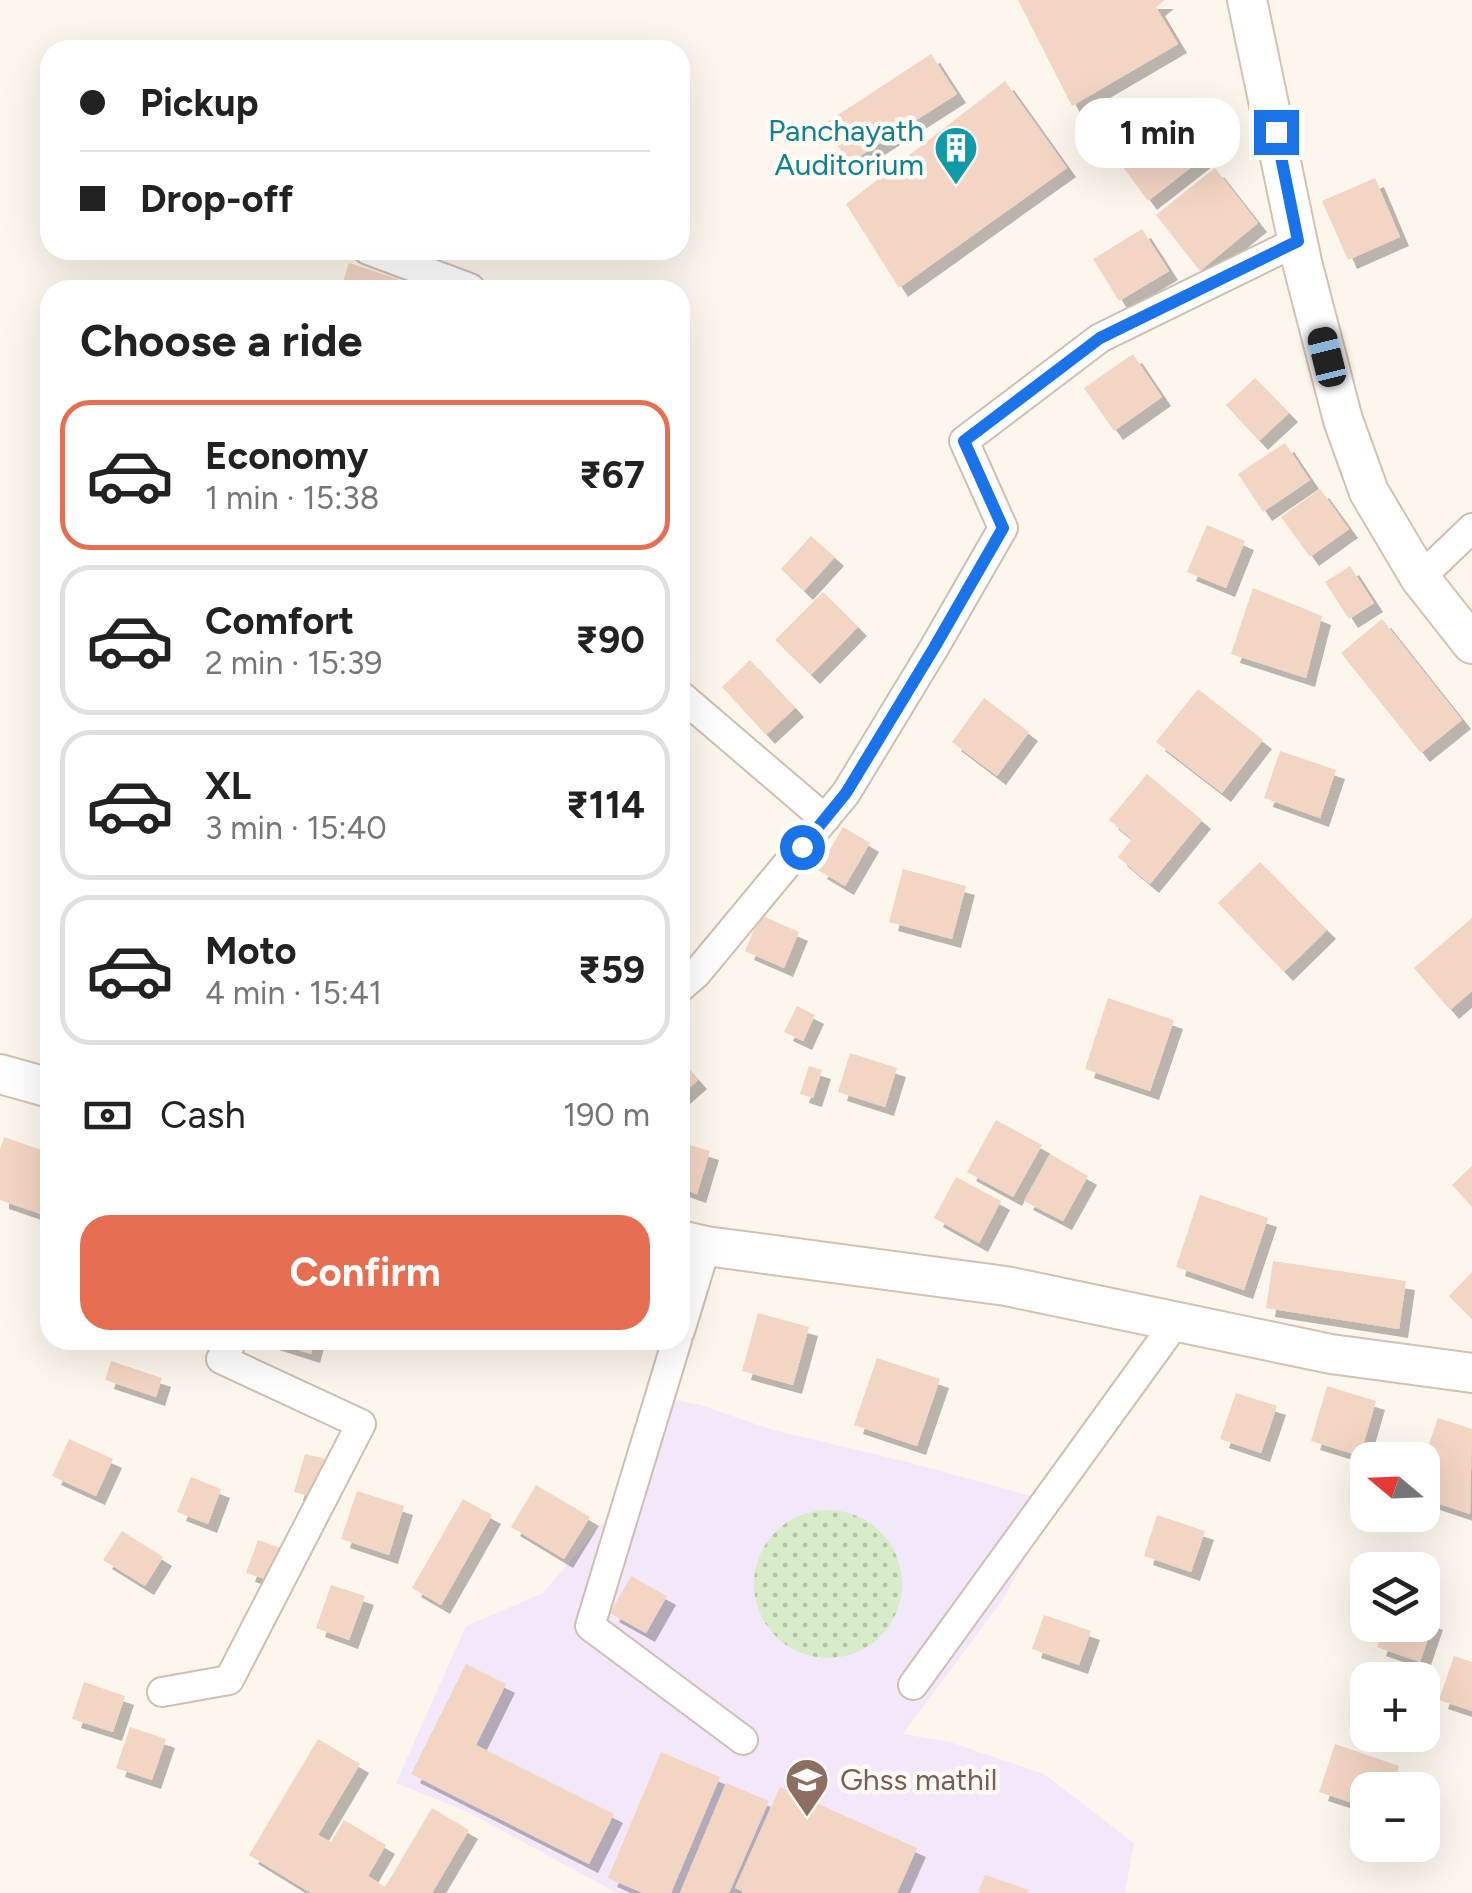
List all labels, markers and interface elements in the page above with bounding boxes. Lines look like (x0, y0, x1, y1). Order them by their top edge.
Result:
text: Pickup (140, 80, 258, 126)
callout: 1 min (1076, 97, 1241, 167)
route end (1254, 110, 1299, 155)
place label: Panchayath Auditorium (768, 112, 924, 183)
text: 1 min (1120, 114, 1195, 152)
building icon: Panchayath Auditorium (933, 125, 979, 186)
text: Drop-off (140, 176, 293, 222)
text: Choose a ride (80, 313, 362, 367)
car (1305, 324, 1349, 390)
icon: car (85, 430, 175, 520)
text: Economy (205, 433, 368, 479)
text: ₹67 (579, 452, 645, 498)
text: 1 min · 15:38 (205, 479, 379, 517)
icon: car (85, 595, 175, 685)
text: Comfort (205, 598, 354, 644)
text: ₹90 (576, 617, 645, 663)
text: 2 min · 15:39 (205, 644, 382, 682)
icon: car (85, 760, 175, 850)
text: XL (205, 763, 251, 809)
text: ₹114 (566, 782, 645, 828)
text: 3 min · 15:40 (205, 809, 387, 847)
route start (780, 825, 825, 870)
icon: car (85, 925, 175, 1015)
text: Moto (205, 928, 297, 974)
text: ₹59 (578, 947, 645, 993)
text: 4 min · 15:41 (205, 974, 382, 1012)
icon: cash (80, 1088, 135, 1143)
text: Cash (160, 1092, 246, 1138)
text: 190 m (563, 1096, 650, 1134)
button: Confirm (80, 1215, 650, 1330)
north arrow (1350, 1442, 1440, 1532)
map controls (1350, 1442, 1440, 1862)
button: layers (1350, 1552, 1440, 1642)
button: + (1350, 1662, 1440, 1752)
school or university icon: Ghss mathil (784, 1757, 830, 1818)
place label: Ghss mathil (840, 1761, 997, 1798)
button: − (1350, 1772, 1440, 1862)

